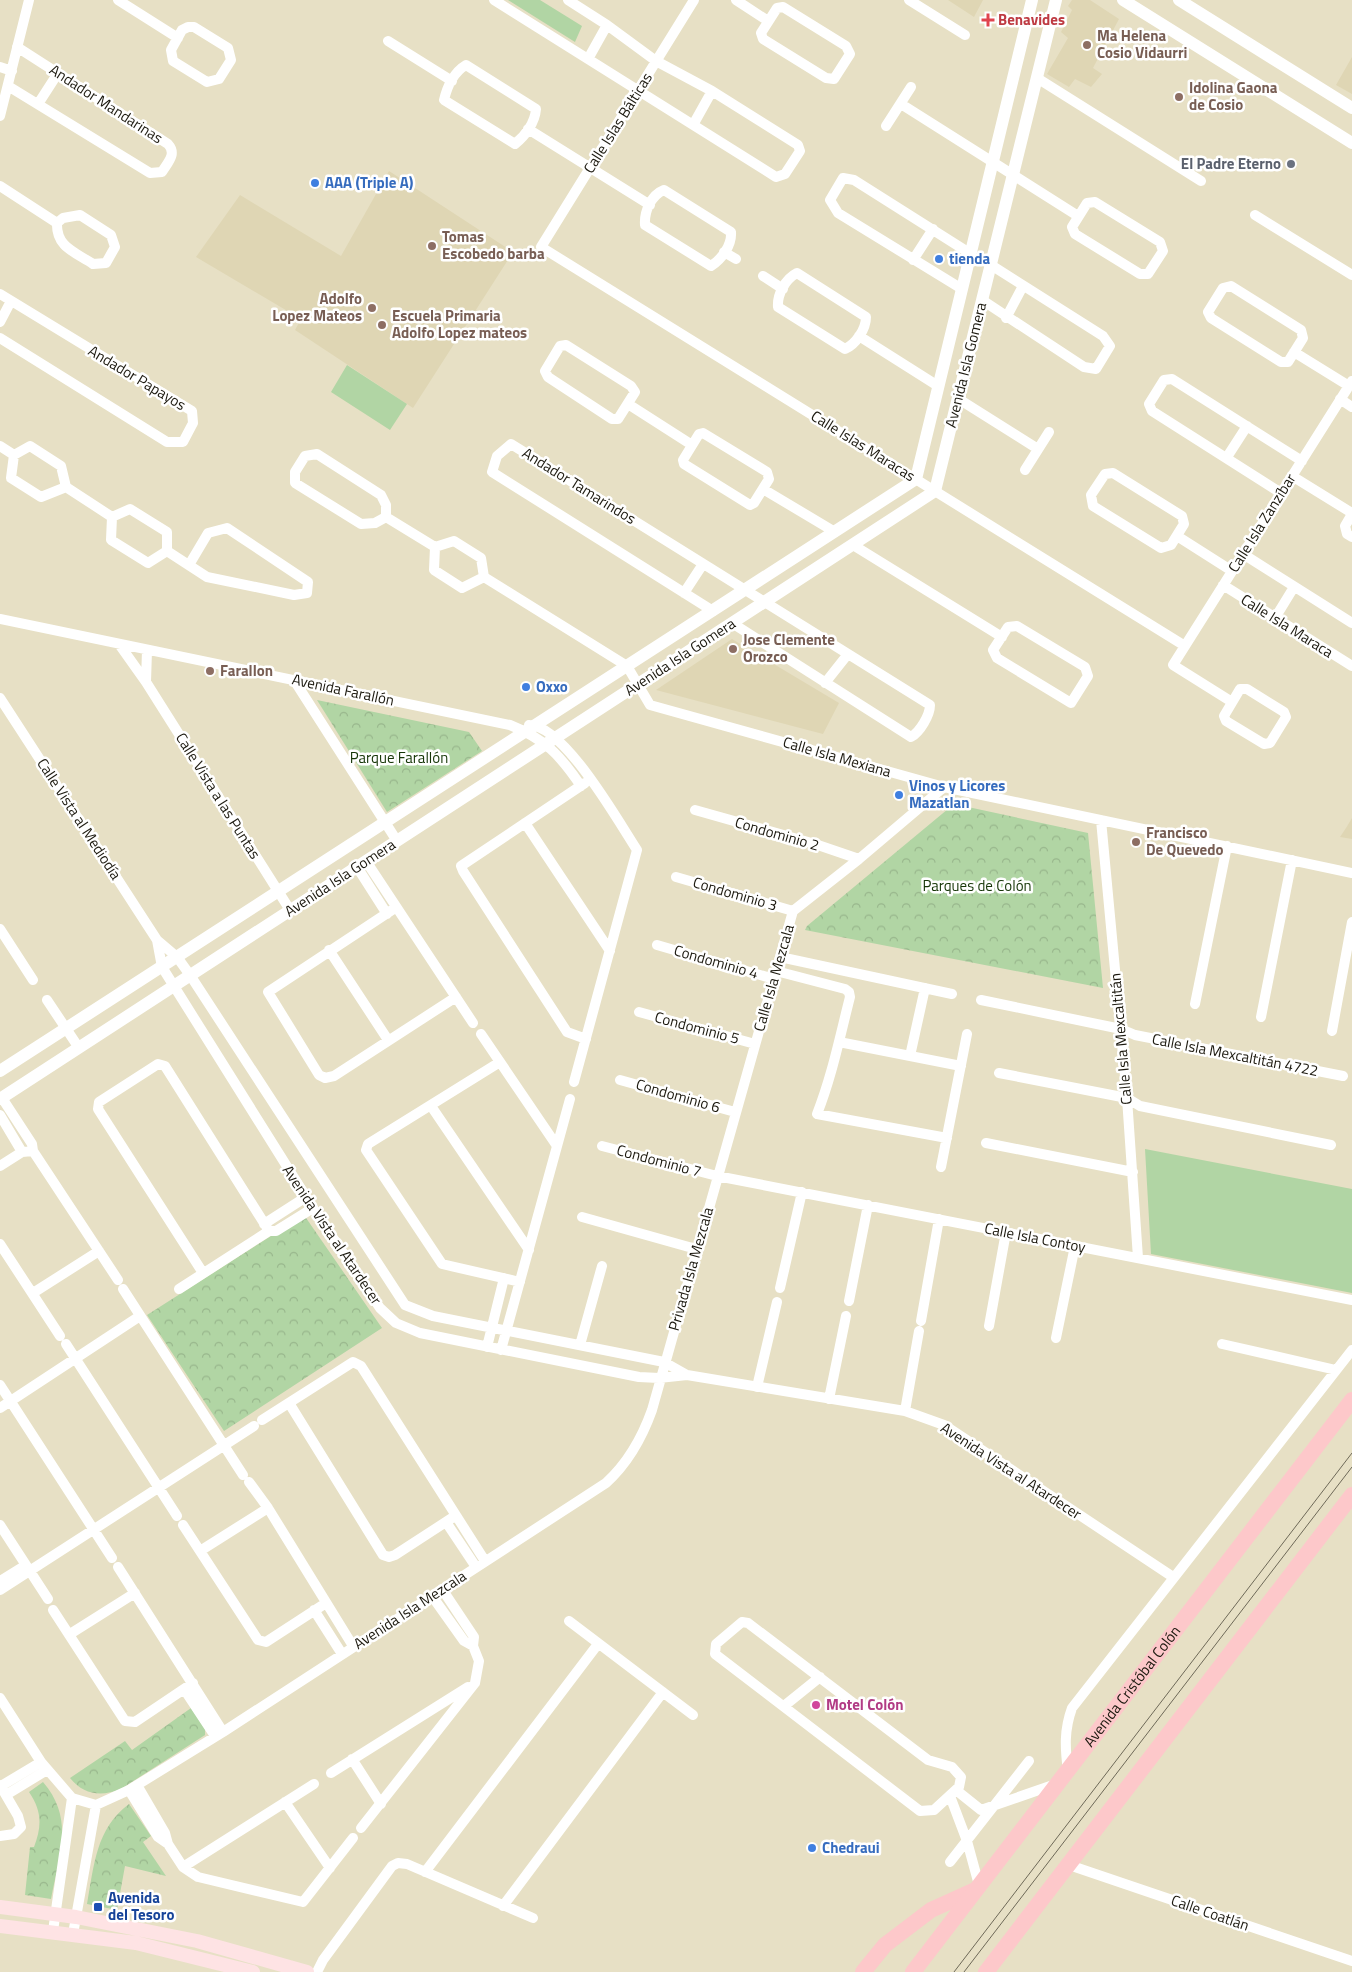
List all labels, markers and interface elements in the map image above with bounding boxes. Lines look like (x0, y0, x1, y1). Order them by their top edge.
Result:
place label: Benavides (998, 8, 1065, 31)
marker: Benavides (982, 14, 994, 26)
place label: Ma Helena Cosio Vidaurri (1097, 24, 1187, 64)
marker: Ma Helena Cosio Vidaurri (1081, 39, 1093, 51)
street label: Andador Mandarinas (45, 58, 168, 149)
street label: Calle Islas Bálticas (577, 68, 658, 178)
place label: Idolina Gaona de Cosio (1189, 76, 1278, 116)
marker: Idolina Gaona de Cosio (1173, 91, 1185, 103)
place label: El Padre Eterno (1181, 152, 1281, 175)
marker: El Padre Eterno (1285, 158, 1297, 170)
place label: AAA (Triple A) (325, 171, 414, 194)
marker: AAA (Triple A) (309, 177, 321, 189)
place label: Tomas Escobedo barba (442, 225, 545, 265)
marker: Tomas Escobedo barba (426, 240, 438, 252)
place label: tienda (949, 247, 991, 270)
marker: tienda (933, 253, 945, 265)
place label: Adolfo Lopez Mateos (272, 287, 362, 327)
street label: Avenida Isla Gomera (939, 299, 992, 430)
marker: Adolfo Lopez Mateos (366, 302, 378, 314)
place label: Escuela Primaria Adolfo Lopez mateos (392, 304, 527, 344)
marker: Escuela Primaria Adolfo Lopez mateos (376, 319, 388, 331)
street label: Andador Papayos (84, 339, 191, 416)
street label: Calle Islas Maracas (807, 404, 920, 487)
street label: Andador Tamarindos (518, 441, 641, 530)
street label: Calle Isla Zanzíbar (1222, 469, 1301, 577)
street label: Calle Isla Maraca (1237, 588, 1338, 663)
street label: Avenida Isla Gomera (620, 612, 740, 701)
place label: Jose Clemente Orozco (743, 628, 835, 668)
marker: Jose Clemente Orozco (727, 643, 739, 655)
place label: Farallon (220, 659, 273, 682)
marker: Farallon (204, 665, 216, 677)
street label: Avenida Farallón (290, 667, 396, 712)
place label: Oxxo (536, 675, 568, 698)
marker: Oxxo (520, 681, 532, 693)
street label: Calle Vista a las Puntas (170, 728, 267, 863)
street label: Calle Isla Mexiana (780, 730, 894, 783)
park label: Parque Farallón (350, 746, 448, 769)
street label: Calle Vista al Mediodía (31, 753, 128, 884)
place label: Vinos y Licores Mazatlan (909, 774, 1005, 814)
marker: Vinos y Licores Mazatlan (893, 789, 905, 801)
street label: Condominio 2 (732, 811, 822, 857)
place label: Francisco De Quevedo (1146, 821, 1223, 861)
street label: Avenida Isla Gomera (280, 833, 400, 922)
marker: Francisco De Quevedo (1130, 836, 1142, 848)
street label: Condominio 3 (690, 871, 780, 917)
park label: Parques de Colón (922, 874, 1032, 897)
street label: Calle Isla Mezcala (747, 921, 800, 1034)
street label: Condominio 4 (671, 939, 761, 985)
street label: Calle Isla Mexcaltitán (1103, 972, 1138, 1106)
street label: Condominio 5 (652, 1005, 742, 1050)
street label: Calle Isla Mexcaltitán 4722 (1150, 1027, 1320, 1082)
street label: Condominio 6 (633, 1073, 723, 1119)
street label: Condominio 7 (614, 1138, 704, 1183)
street label: Avenida Vista al Atardecer (277, 1160, 388, 1309)
street label: Privada Isla Mezcala (662, 1204, 719, 1333)
street label: Calle Isla Contoy (983, 1216, 1088, 1259)
street label: Avenida Vista al Atardecer (936, 1416, 1086, 1525)
street label: Avenida Isla Mezcala (349, 1564, 471, 1655)
street label: Avenida Cristóbal Colón (1078, 1620, 1186, 1752)
place label: Motel Colón (826, 1693, 904, 1716)
marker: Motel Colón (810, 1699, 822, 1711)
place label: Chedraui (822, 1836, 880, 1859)
marker: Chedraui (806, 1842, 818, 1854)
place label: Avenida del Tesoro (108, 1886, 174, 1926)
street label: Calle Coatlán (1168, 1888, 1252, 1937)
marker: Avenida del Tesoro (92, 1901, 104, 1913)

